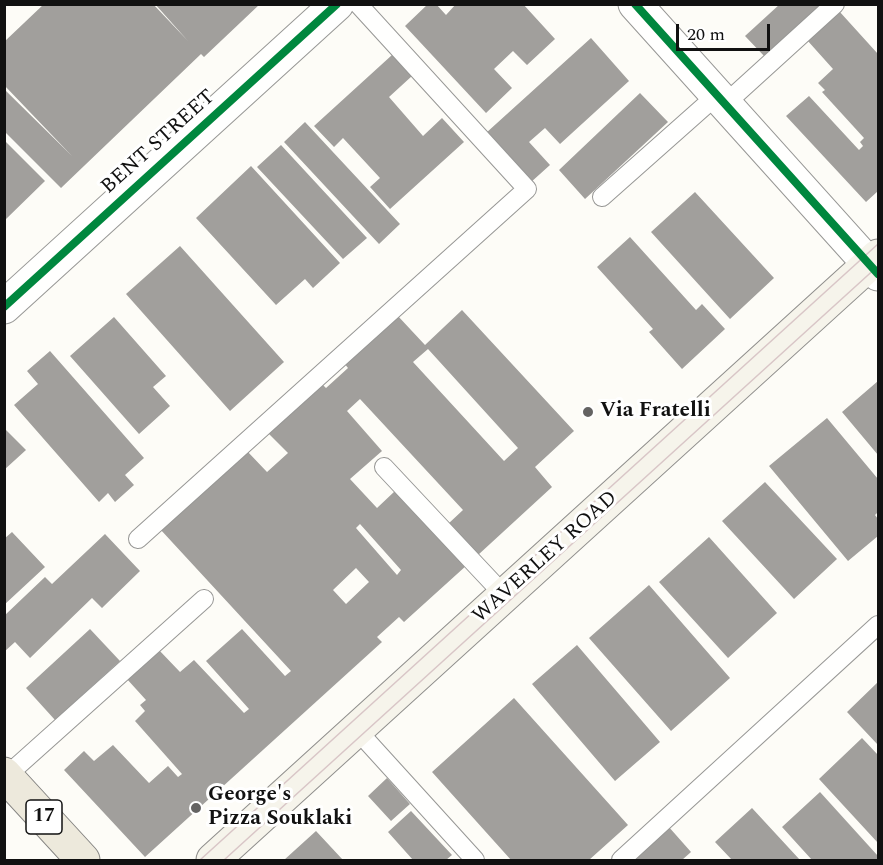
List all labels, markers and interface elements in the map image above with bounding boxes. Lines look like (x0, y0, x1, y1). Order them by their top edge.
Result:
scale bar (679, 12, 774, 50)
text: 20 m (687, 21, 725, 48)
street label: BENT STREET (97, 85, 221, 201)
place label: Via Fratelli (600, 399, 711, 425)
marker: Via Fratelli (581, 405, 595, 419)
street label: WAVERLEY ROAD (468, 486, 624, 630)
place label: George's Pizza Souklaki (208, 783, 352, 833)
road number: 17 (26, 800, 62, 834)
marker: George's Pizza Souklaki (189, 801, 203, 815)

